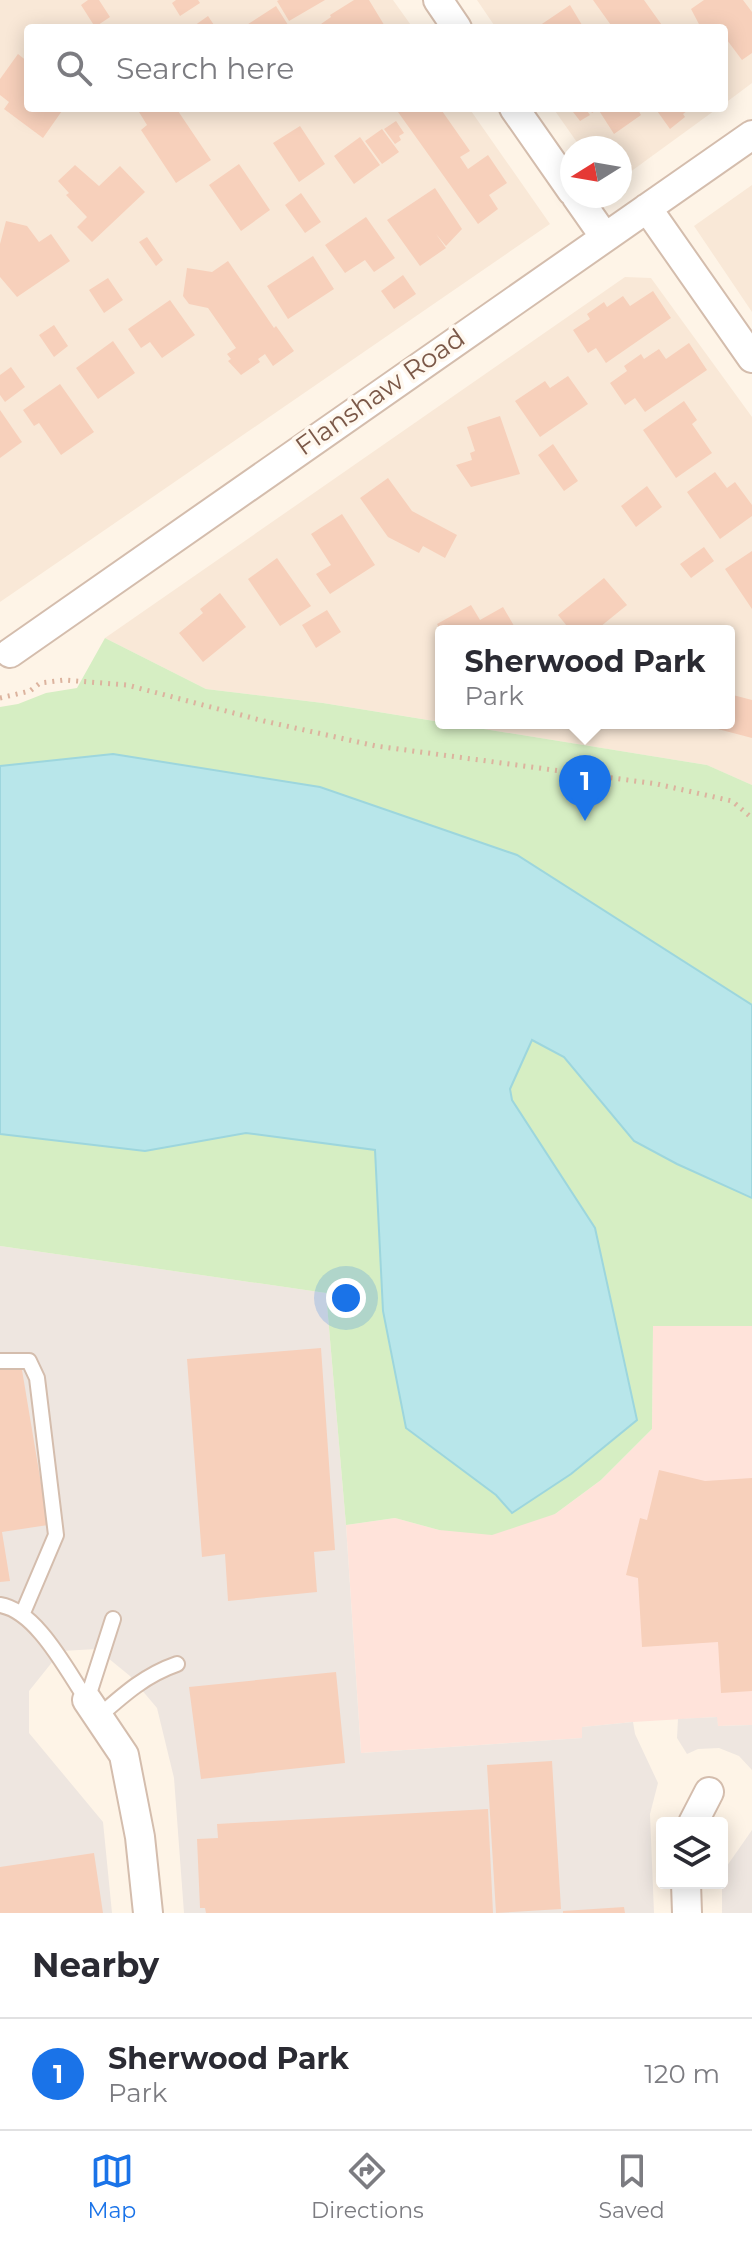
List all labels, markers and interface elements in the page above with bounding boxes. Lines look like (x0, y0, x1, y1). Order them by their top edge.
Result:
search box (24, 24, 728, 112)
icon: search (52, 46, 96, 90)
text: Search here (116, 50, 294, 87)
north arrow (560, 136, 632, 208)
street label: Flanshaw Road (289, 322, 471, 462)
popup (435, 625, 735, 729)
text: Sherwood Park (464, 643, 706, 680)
text: Park (464, 680, 524, 712)
pin: 1 (559, 755, 611, 821)
your location (326, 1278, 366, 1318)
map controls (656, 1817, 728, 1889)
button: layers (656, 1817, 728, 1889)
text: Nearby (32, 1944, 159, 1986)
text: Sherwood Park (108, 2040, 349, 2077)
text: 1 (53, 2058, 63, 2090)
text: 120 m (644, 2058, 720, 2090)
text: Park (108, 2077, 167, 2109)
tab: Map (87, 2149, 136, 2224)
tab: Directions (311, 2149, 424, 2224)
tab: Saved (599, 2149, 665, 2224)

